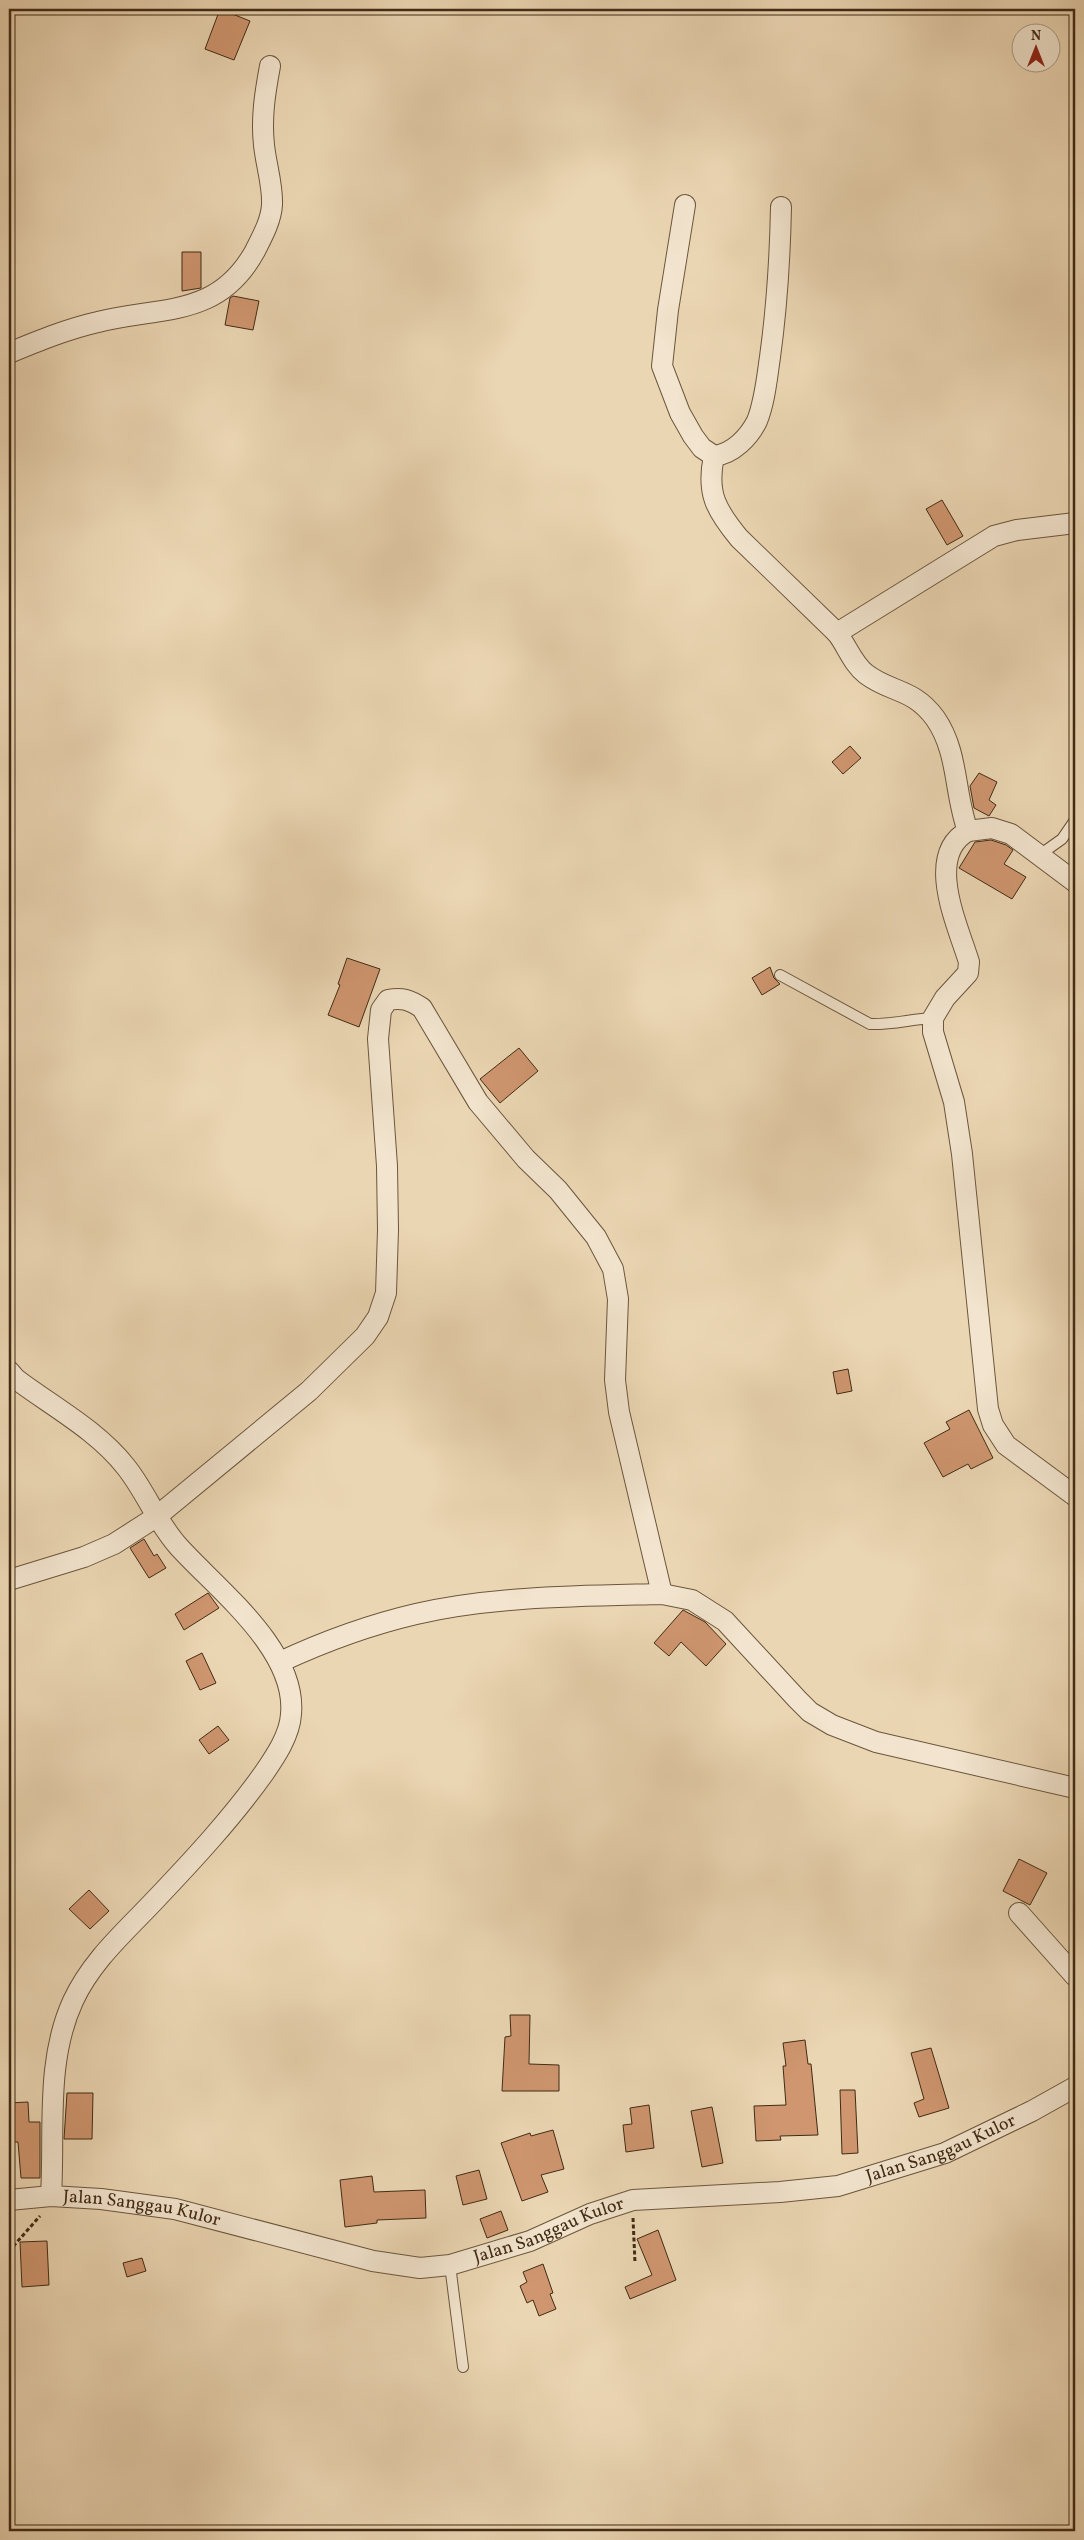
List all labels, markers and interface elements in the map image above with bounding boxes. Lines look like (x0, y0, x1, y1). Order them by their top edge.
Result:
north arrow (1012, 22, 1062, 72)
text: N (1031, 27, 1041, 46)
street label: Jalan Sanggau Kulor (863, 2108, 1020, 2189)
street label: Jalan Sanggau Kulor (62, 2184, 224, 2233)
street label: Jalan Sanggau Kulor (470, 2191, 628, 2270)

